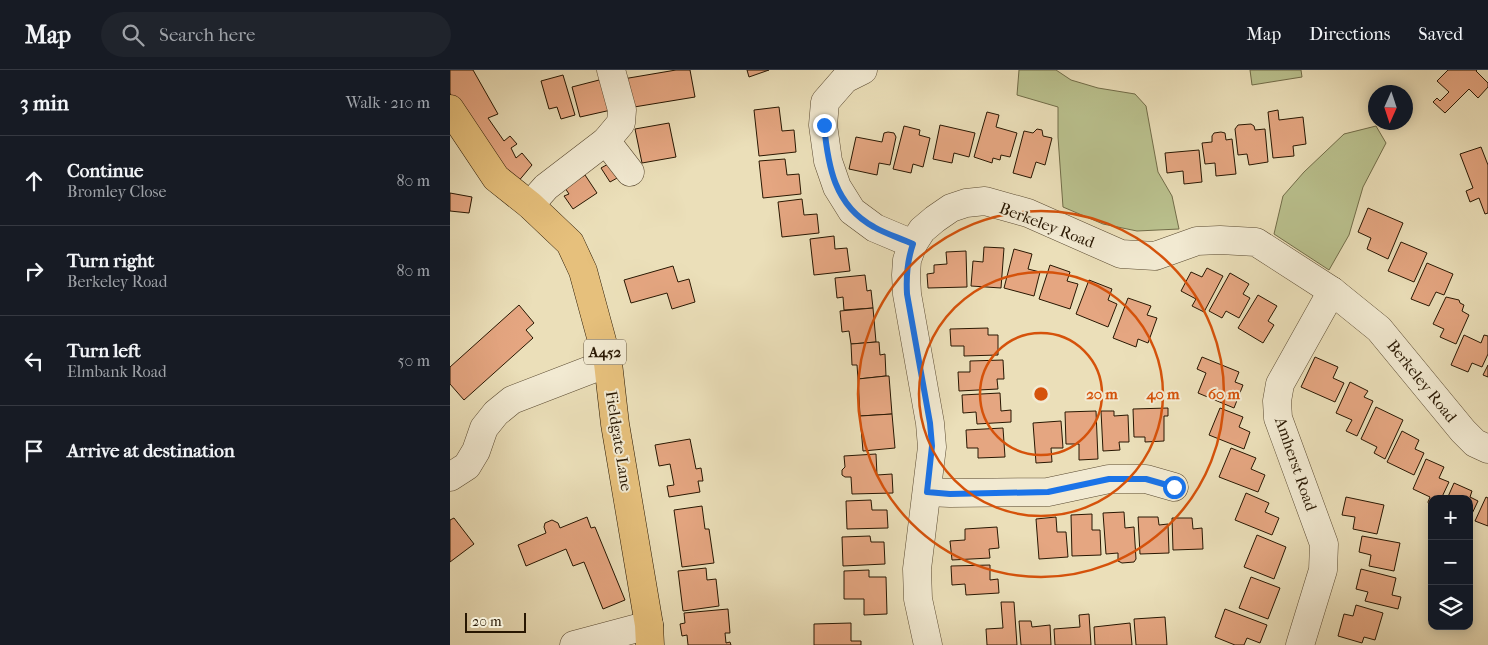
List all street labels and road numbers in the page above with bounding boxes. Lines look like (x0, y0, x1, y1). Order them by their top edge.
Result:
street label: Berkeley Road (997, 198, 1098, 252)
street label: Berkeley Road (1383, 336, 1461, 426)
road number: A452 (584, 340, 626, 364)
street label: Fieldgate Lane (602, 389, 636, 493)
street label: Amherst Road (1271, 414, 1321, 514)

